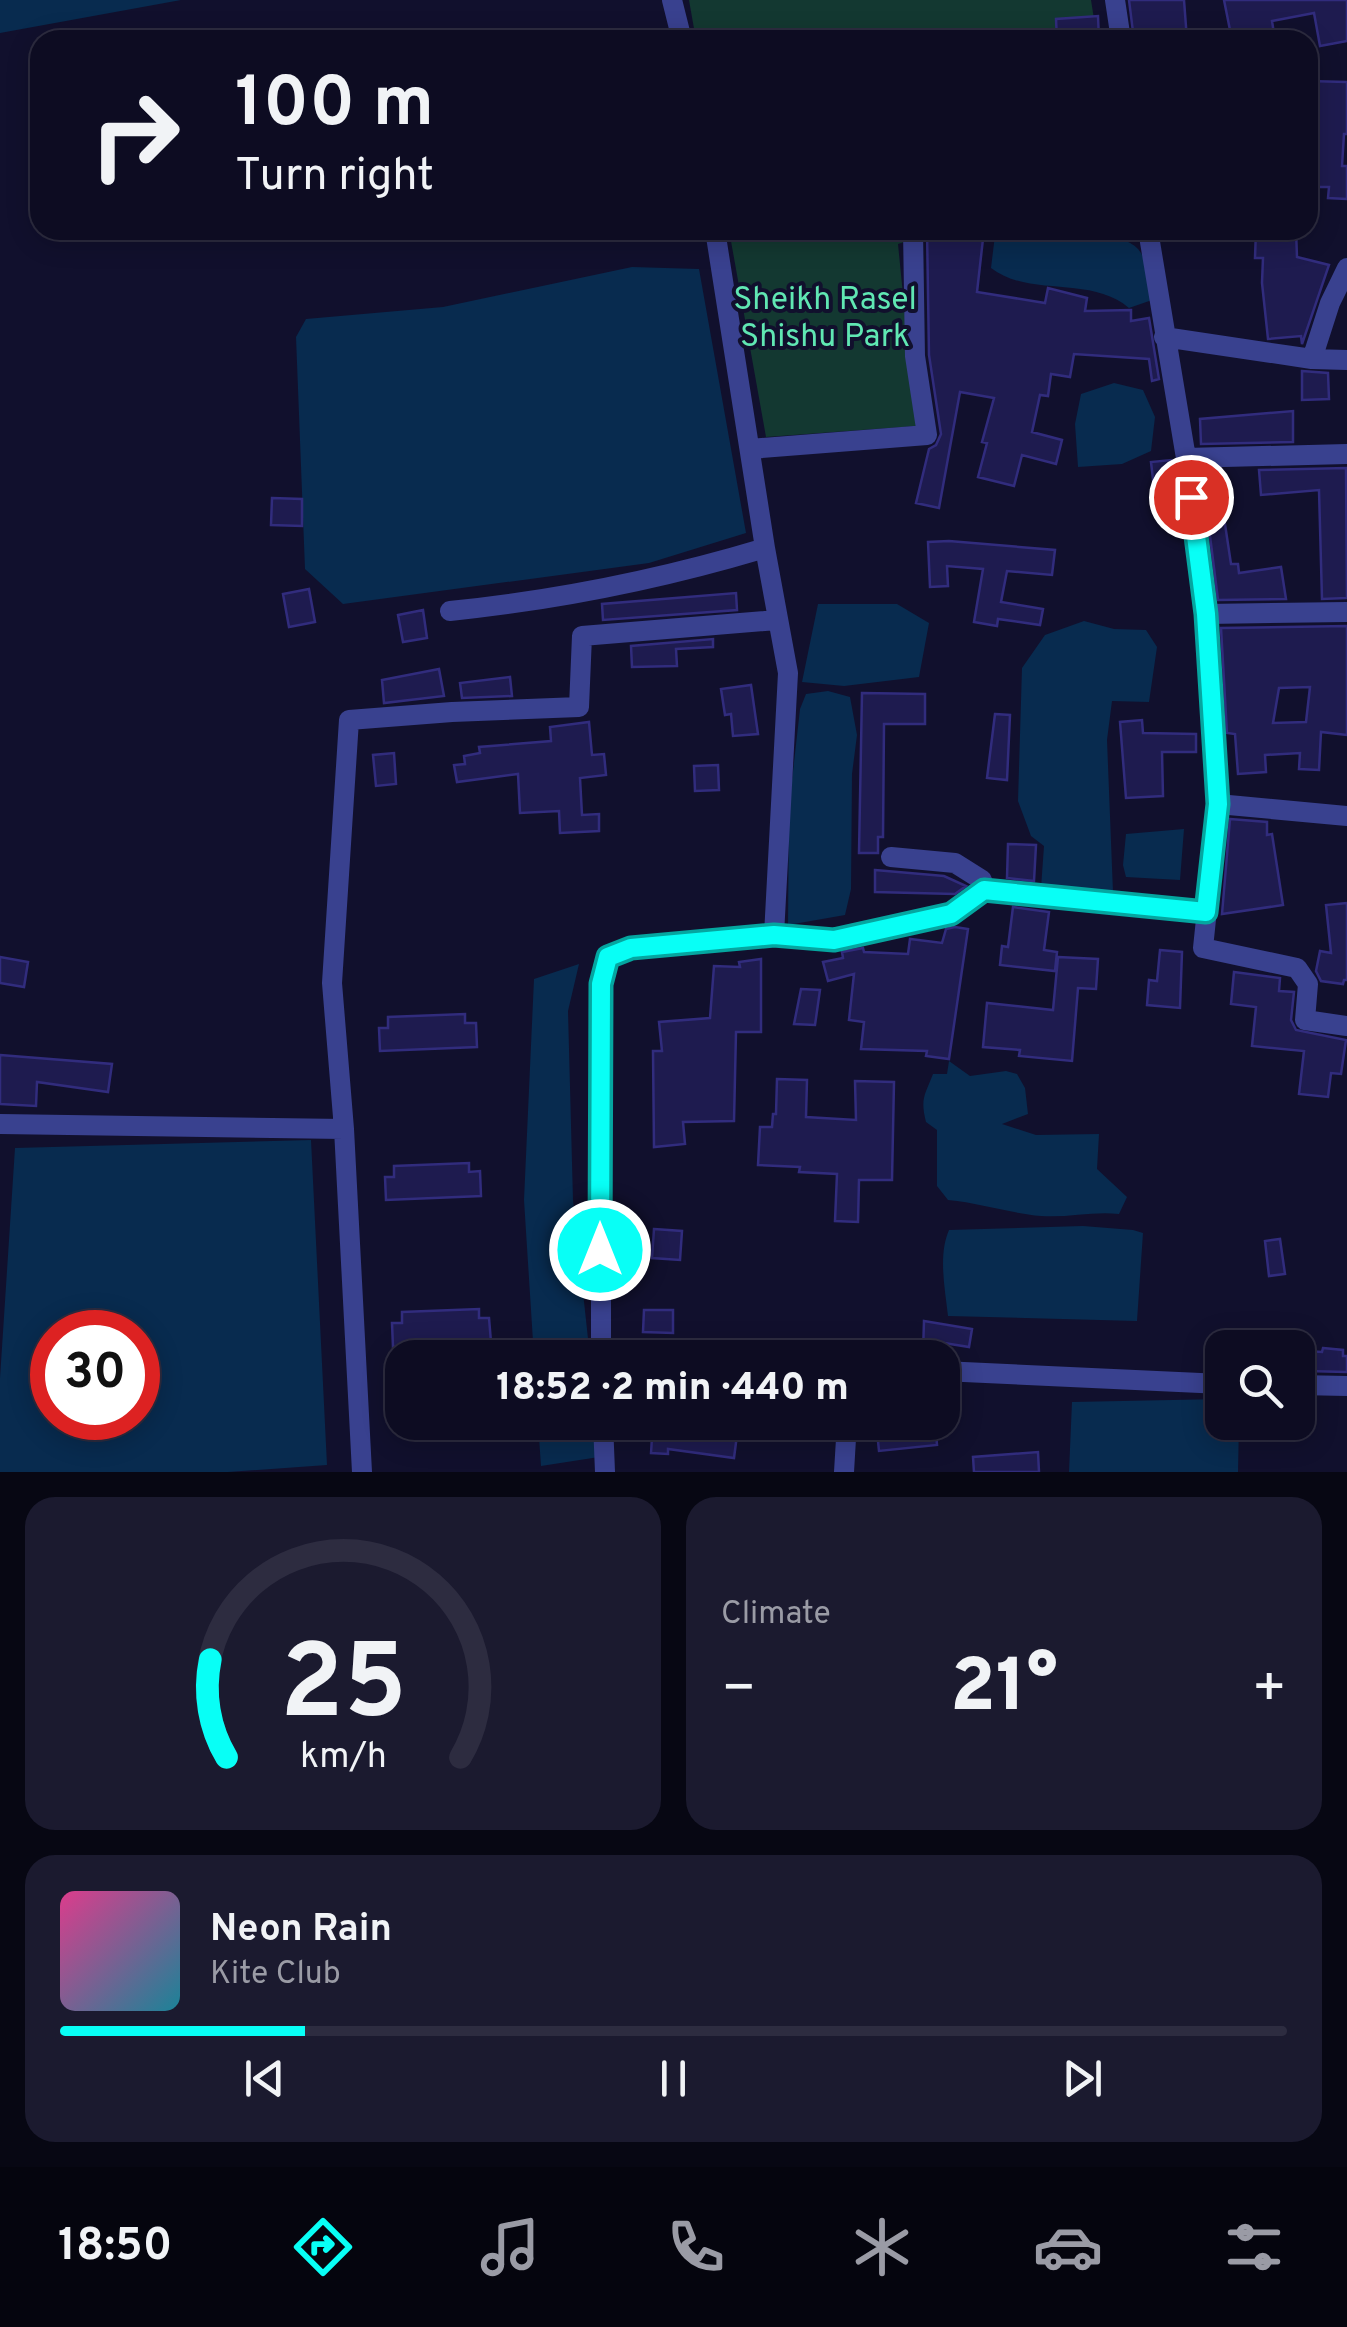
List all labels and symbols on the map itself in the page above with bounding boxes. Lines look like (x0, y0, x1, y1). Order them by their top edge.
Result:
park label: Sheikh Rasel Shishu Park (733, 281, 917, 358)
pin (1149, 455, 1234, 540)
position arrow (548, 1198, 652, 1302)
speed limit sign: 30 (30, 1310, 160, 1440)

